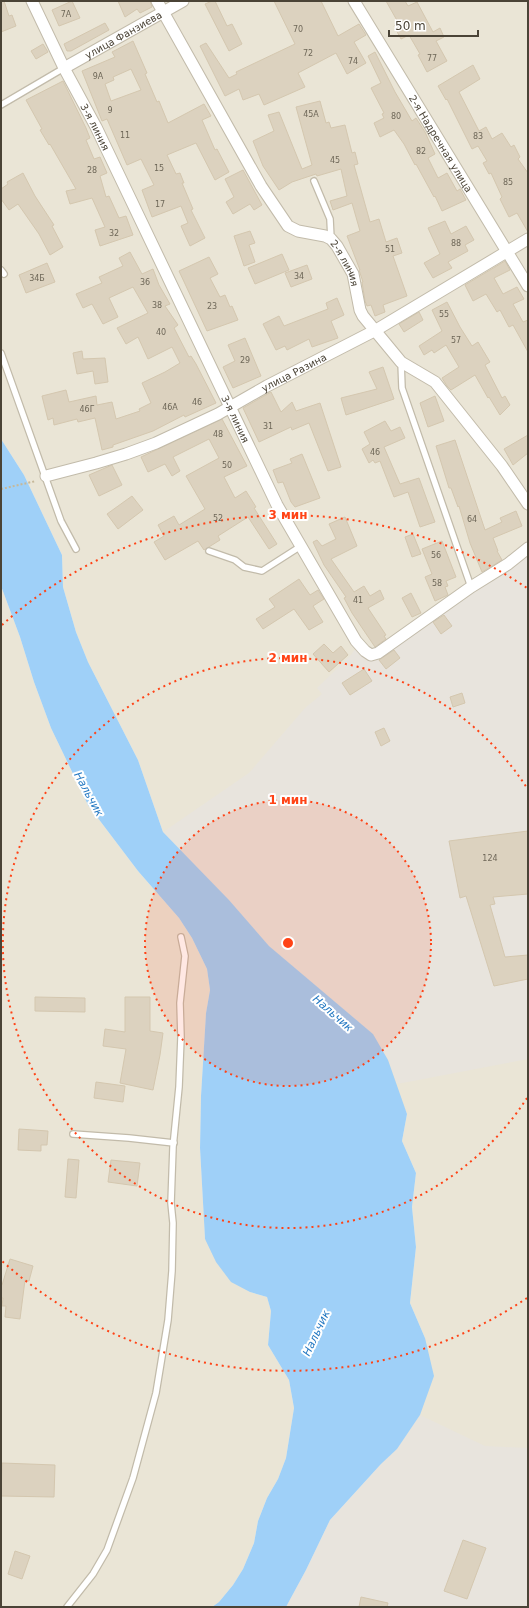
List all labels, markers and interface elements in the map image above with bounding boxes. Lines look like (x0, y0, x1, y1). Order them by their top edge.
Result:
street label: улица Фанзиева (83, 9, 164, 61)
house number: 7А (61, 10, 72, 19)
scale bar (389, 12, 478, 38)
text: 50 m (395, 19, 426, 33)
house number: 70 (293, 25, 303, 34)
house number: 72 (303, 49, 313, 58)
house number: 77 (427, 54, 437, 63)
house number: 74 (348, 57, 358, 66)
house number: 9А (93, 72, 104, 81)
street label: 2-я Надречная улица (407, 93, 474, 194)
street label: 3-я линия (78, 102, 111, 152)
house number: 9 (107, 106, 113, 115)
house number: 45А (303, 110, 319, 119)
house number: 80 (391, 112, 401, 121)
house number: 11 (120, 131, 130, 140)
house number: 83 (473, 132, 483, 141)
house number: 82 (416, 147, 426, 156)
house number: 45 (330, 156, 340, 165)
house number: 15 (154, 164, 164, 173)
house number: 28 (87, 166, 97, 175)
house number: 85 (503, 178, 513, 187)
house number: 17 (155, 200, 165, 209)
house number: 32 (109, 229, 119, 238)
street label: 2-я линия (328, 238, 360, 287)
house number: 88 (451, 239, 461, 248)
house number: 51 (385, 245, 395, 254)
house number: 34 (294, 272, 304, 281)
house number: 34Б (29, 274, 45, 283)
house number: 36 (140, 278, 150, 287)
house number: 38 (152, 301, 162, 310)
house number: 23 (207, 302, 217, 311)
house number: 55 (439, 310, 449, 319)
house number: 40 (156, 328, 166, 337)
house number: 57 (451, 336, 461, 345)
street label: улица Разина (260, 351, 328, 394)
house number: 29 (240, 356, 250, 365)
street label: 3-я линия (219, 394, 251, 445)
house number: 46 (192, 398, 202, 407)
house number: 46А (162, 403, 178, 412)
house number: 46Г (79, 405, 95, 414)
house number: 31 (263, 422, 273, 431)
house number: 48 (213, 430, 223, 439)
house number: 46 (370, 448, 380, 457)
house number: 50 (222, 461, 232, 470)
text: 3 мин (268, 508, 308, 522)
house number: 52 (213, 514, 223, 523)
house number: 64 (467, 515, 477, 524)
house number: 56 (431, 551, 441, 560)
house number: 58 (432, 579, 442, 588)
house number: 41 (353, 596, 363, 605)
text: 2 мин (268, 651, 308, 665)
water label: Нальчик (71, 770, 106, 819)
text: 1 мин (268, 793, 308, 807)
house number: 124 (482, 854, 498, 863)
centre of rings (281, 936, 295, 950)
water label: Нальчик (310, 992, 356, 1035)
water label: Нальчик (300, 1308, 333, 1358)

